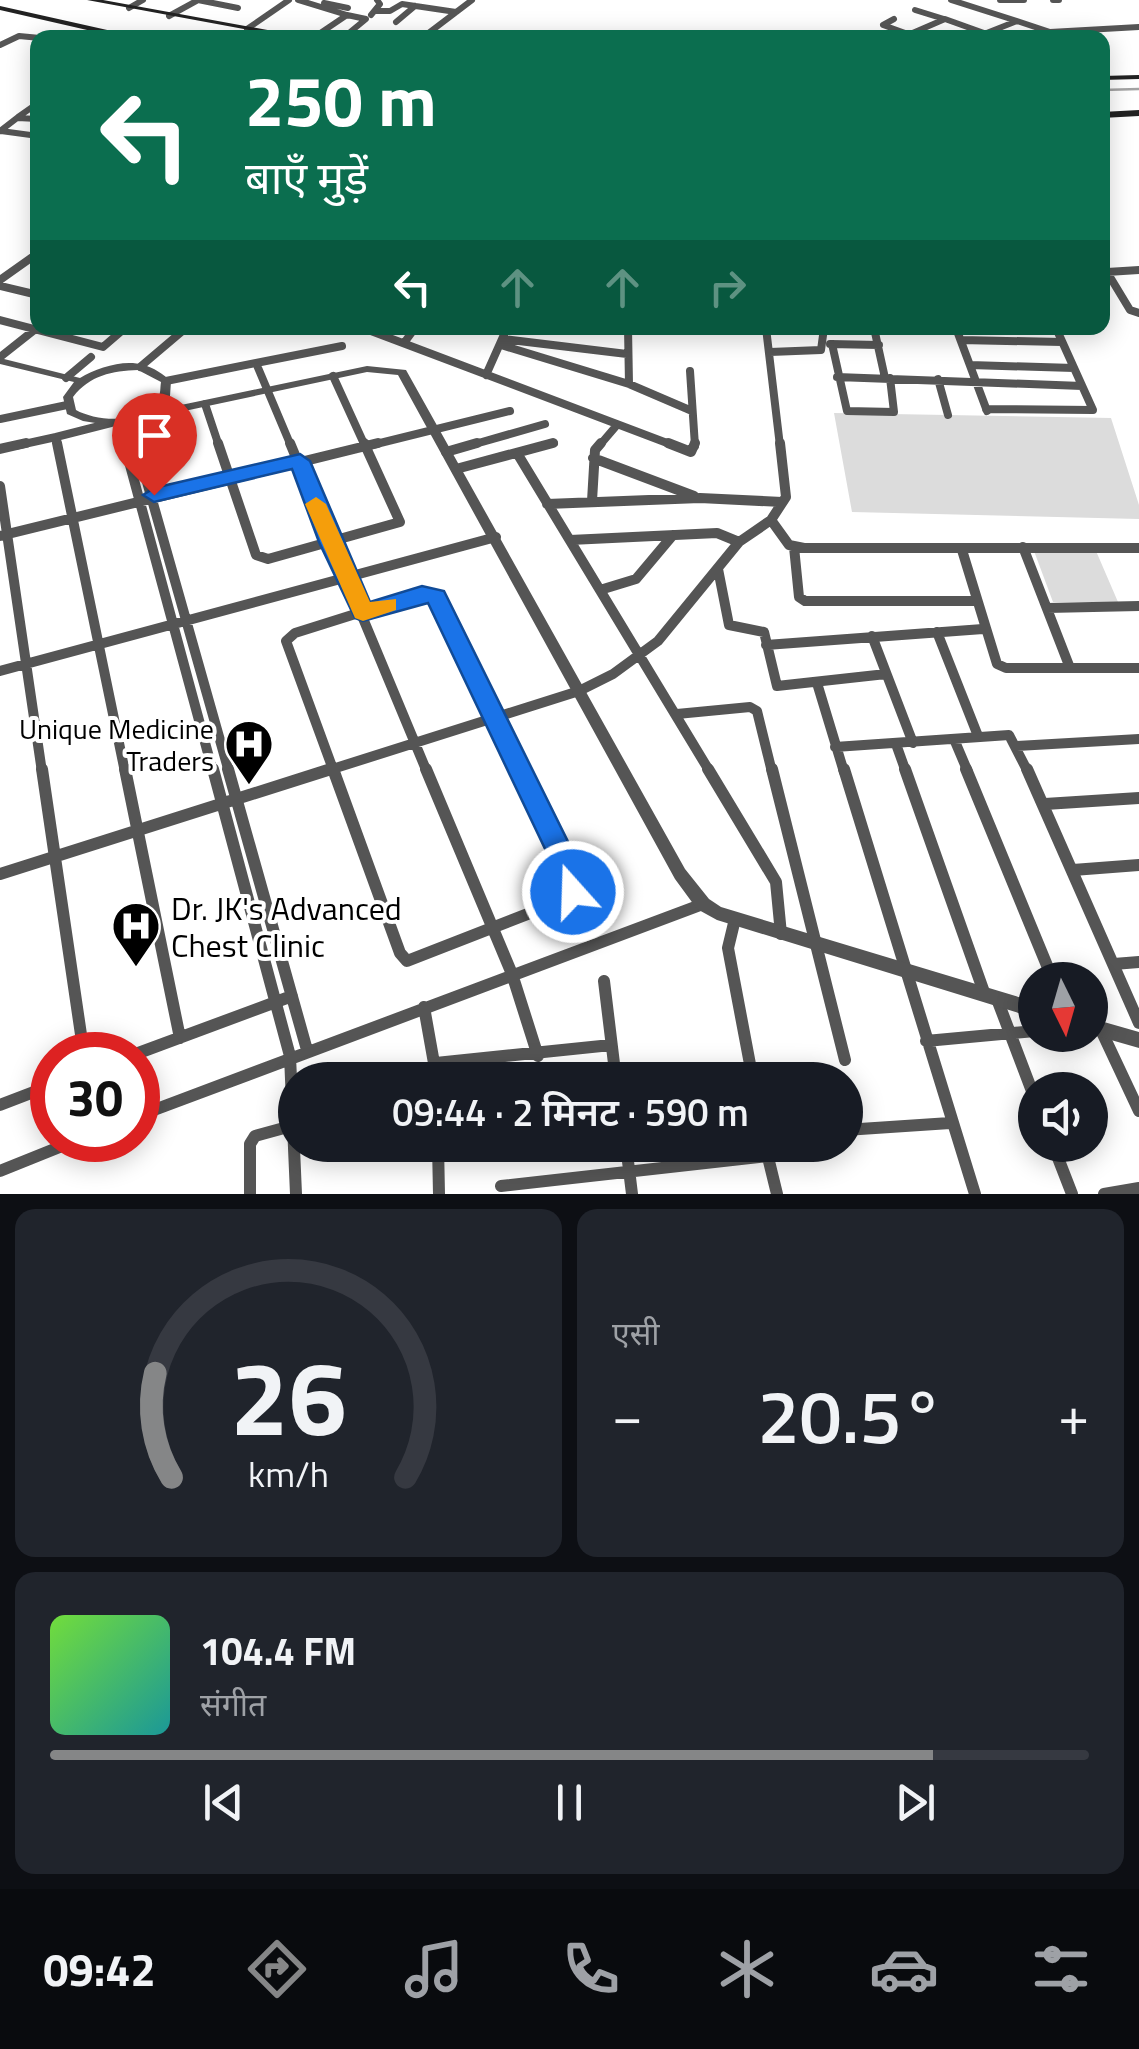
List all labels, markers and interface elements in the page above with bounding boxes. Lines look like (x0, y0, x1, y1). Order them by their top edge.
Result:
text: 250 m (245, 47, 437, 153)
icon: left (80, 70, 210, 200)
text: बाएँ मुड़ें (245, 143, 368, 211)
icon: left (385, 260, 440, 315)
icon: ahead (490, 260, 545, 315)
icon: ahead (595, 260, 650, 315)
icon: right (700, 260, 755, 315)
pin (112, 393, 197, 496)
icon: arrive (127, 408, 182, 463)
place label: Unique Medicine Traders (19, 707, 214, 782)
hospital icon: Unique Medicine Traders (223, 718, 275, 786)
position arrow (521, 840, 625, 944)
place label: Dr. JK's Advanced Chest Clinic (171, 884, 402, 969)
hospital icon: Dr. JK's Advanced Chest Clinic (110, 900, 162, 968)
north arrow (1018, 962, 1108, 1052)
map controls (1018, 962, 1108, 1162)
speed limit sign: 30 (30, 1032, 160, 1162)
button: sound (1018, 1072, 1108, 1162)
text: 09:44 · 2 मिनट · 590 m (392, 1083, 749, 1141)
text: एसी (612, 1309, 660, 1357)
text: 26 (230, 1317, 347, 1475)
text: 20.5° (758, 1358, 943, 1472)
text: − (612, 1373, 643, 1456)
text: + (1058, 1373, 1089, 1456)
text: km/h (248, 1446, 329, 1501)
text: 104.4 FM (200, 1622, 356, 1680)
text: संगीत (200, 1680, 266, 1728)
icon: previous (196, 1775, 251, 1830)
icon: pause (542, 1775, 597, 1830)
icon: next (888, 1775, 943, 1830)
icon: directions (242, 1934, 312, 2004)
icon: music (399, 1934, 469, 2004)
icon: phone (556, 1934, 626, 2004)
icon: climate (712, 1934, 782, 2004)
icon: car (869, 1934, 939, 2004)
icon: filters (1026, 1934, 1096, 2004)
text: 09:42 (43, 1935, 156, 2003)

